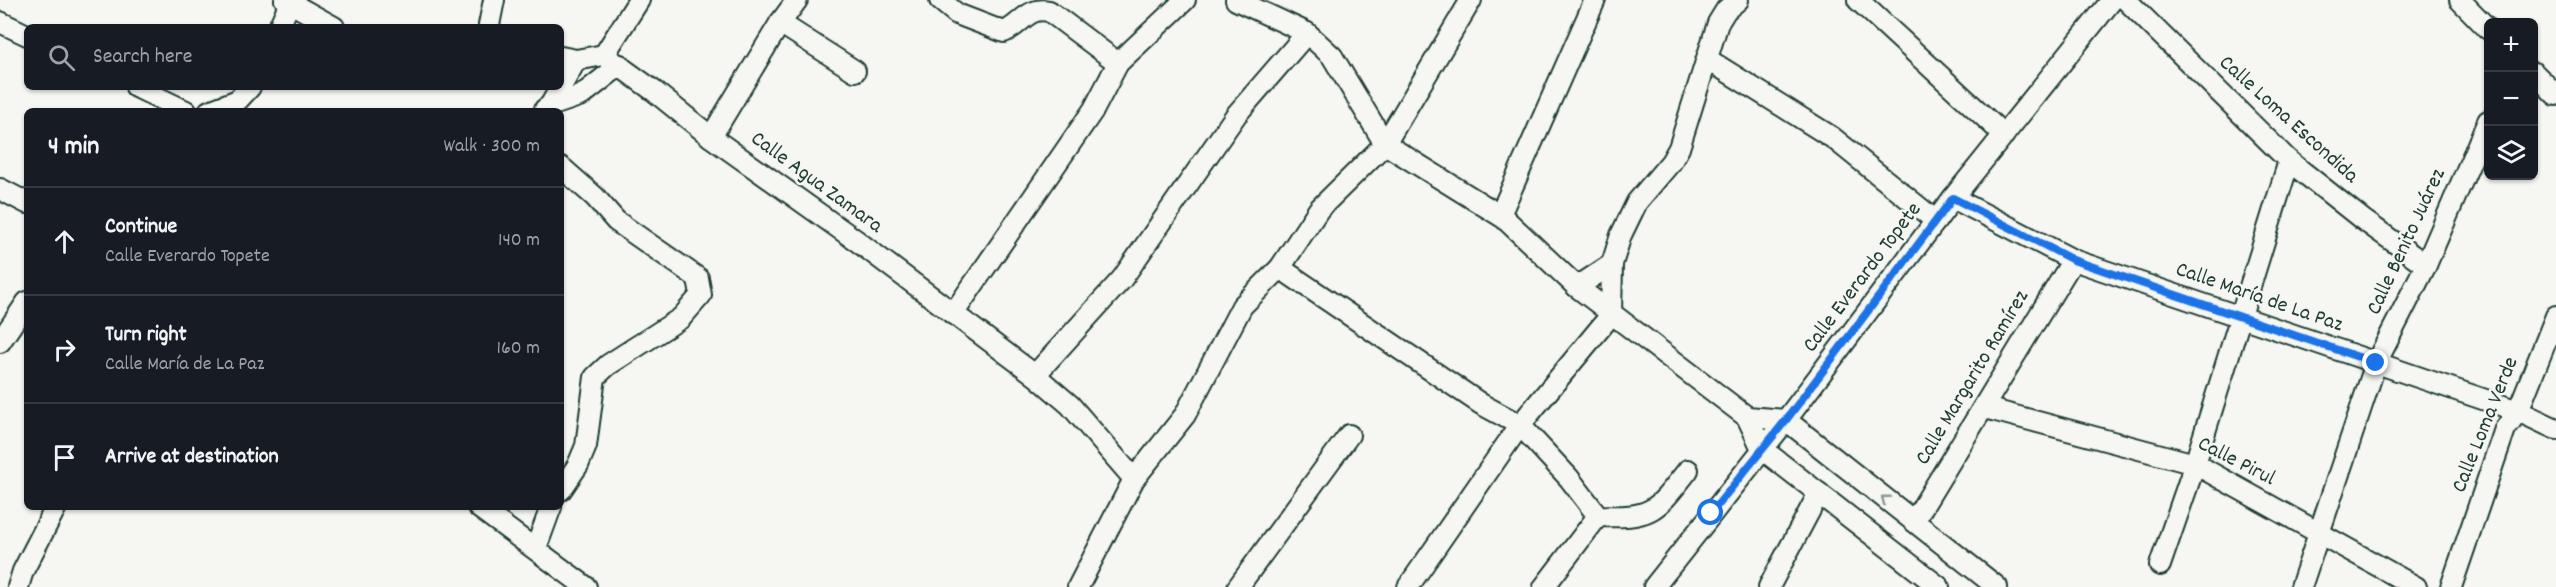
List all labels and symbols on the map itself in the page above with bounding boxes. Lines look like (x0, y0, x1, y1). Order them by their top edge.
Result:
street label: Calle Loma Escondida (2211, 49, 2365, 192)
street label: Calle Agua Zamara (743, 124, 889, 242)
street label: Calle Benito Juárez (2360, 163, 2455, 320)
street label: Calle Everardo Topete (1796, 196, 1930, 360)
street label: Calle María de La Paz (2171, 255, 2347, 341)
street label: Calle Margarito Ramírez (1908, 284, 2038, 471)
route end (2362, 349, 2388, 375)
street label: Calle Loma Verde (2445, 352, 2527, 498)
street label: Calle Pirul (2192, 429, 2280, 495)
one-way arrow (1881, 495, 1892, 506)
route start (1697, 499, 1723, 525)

